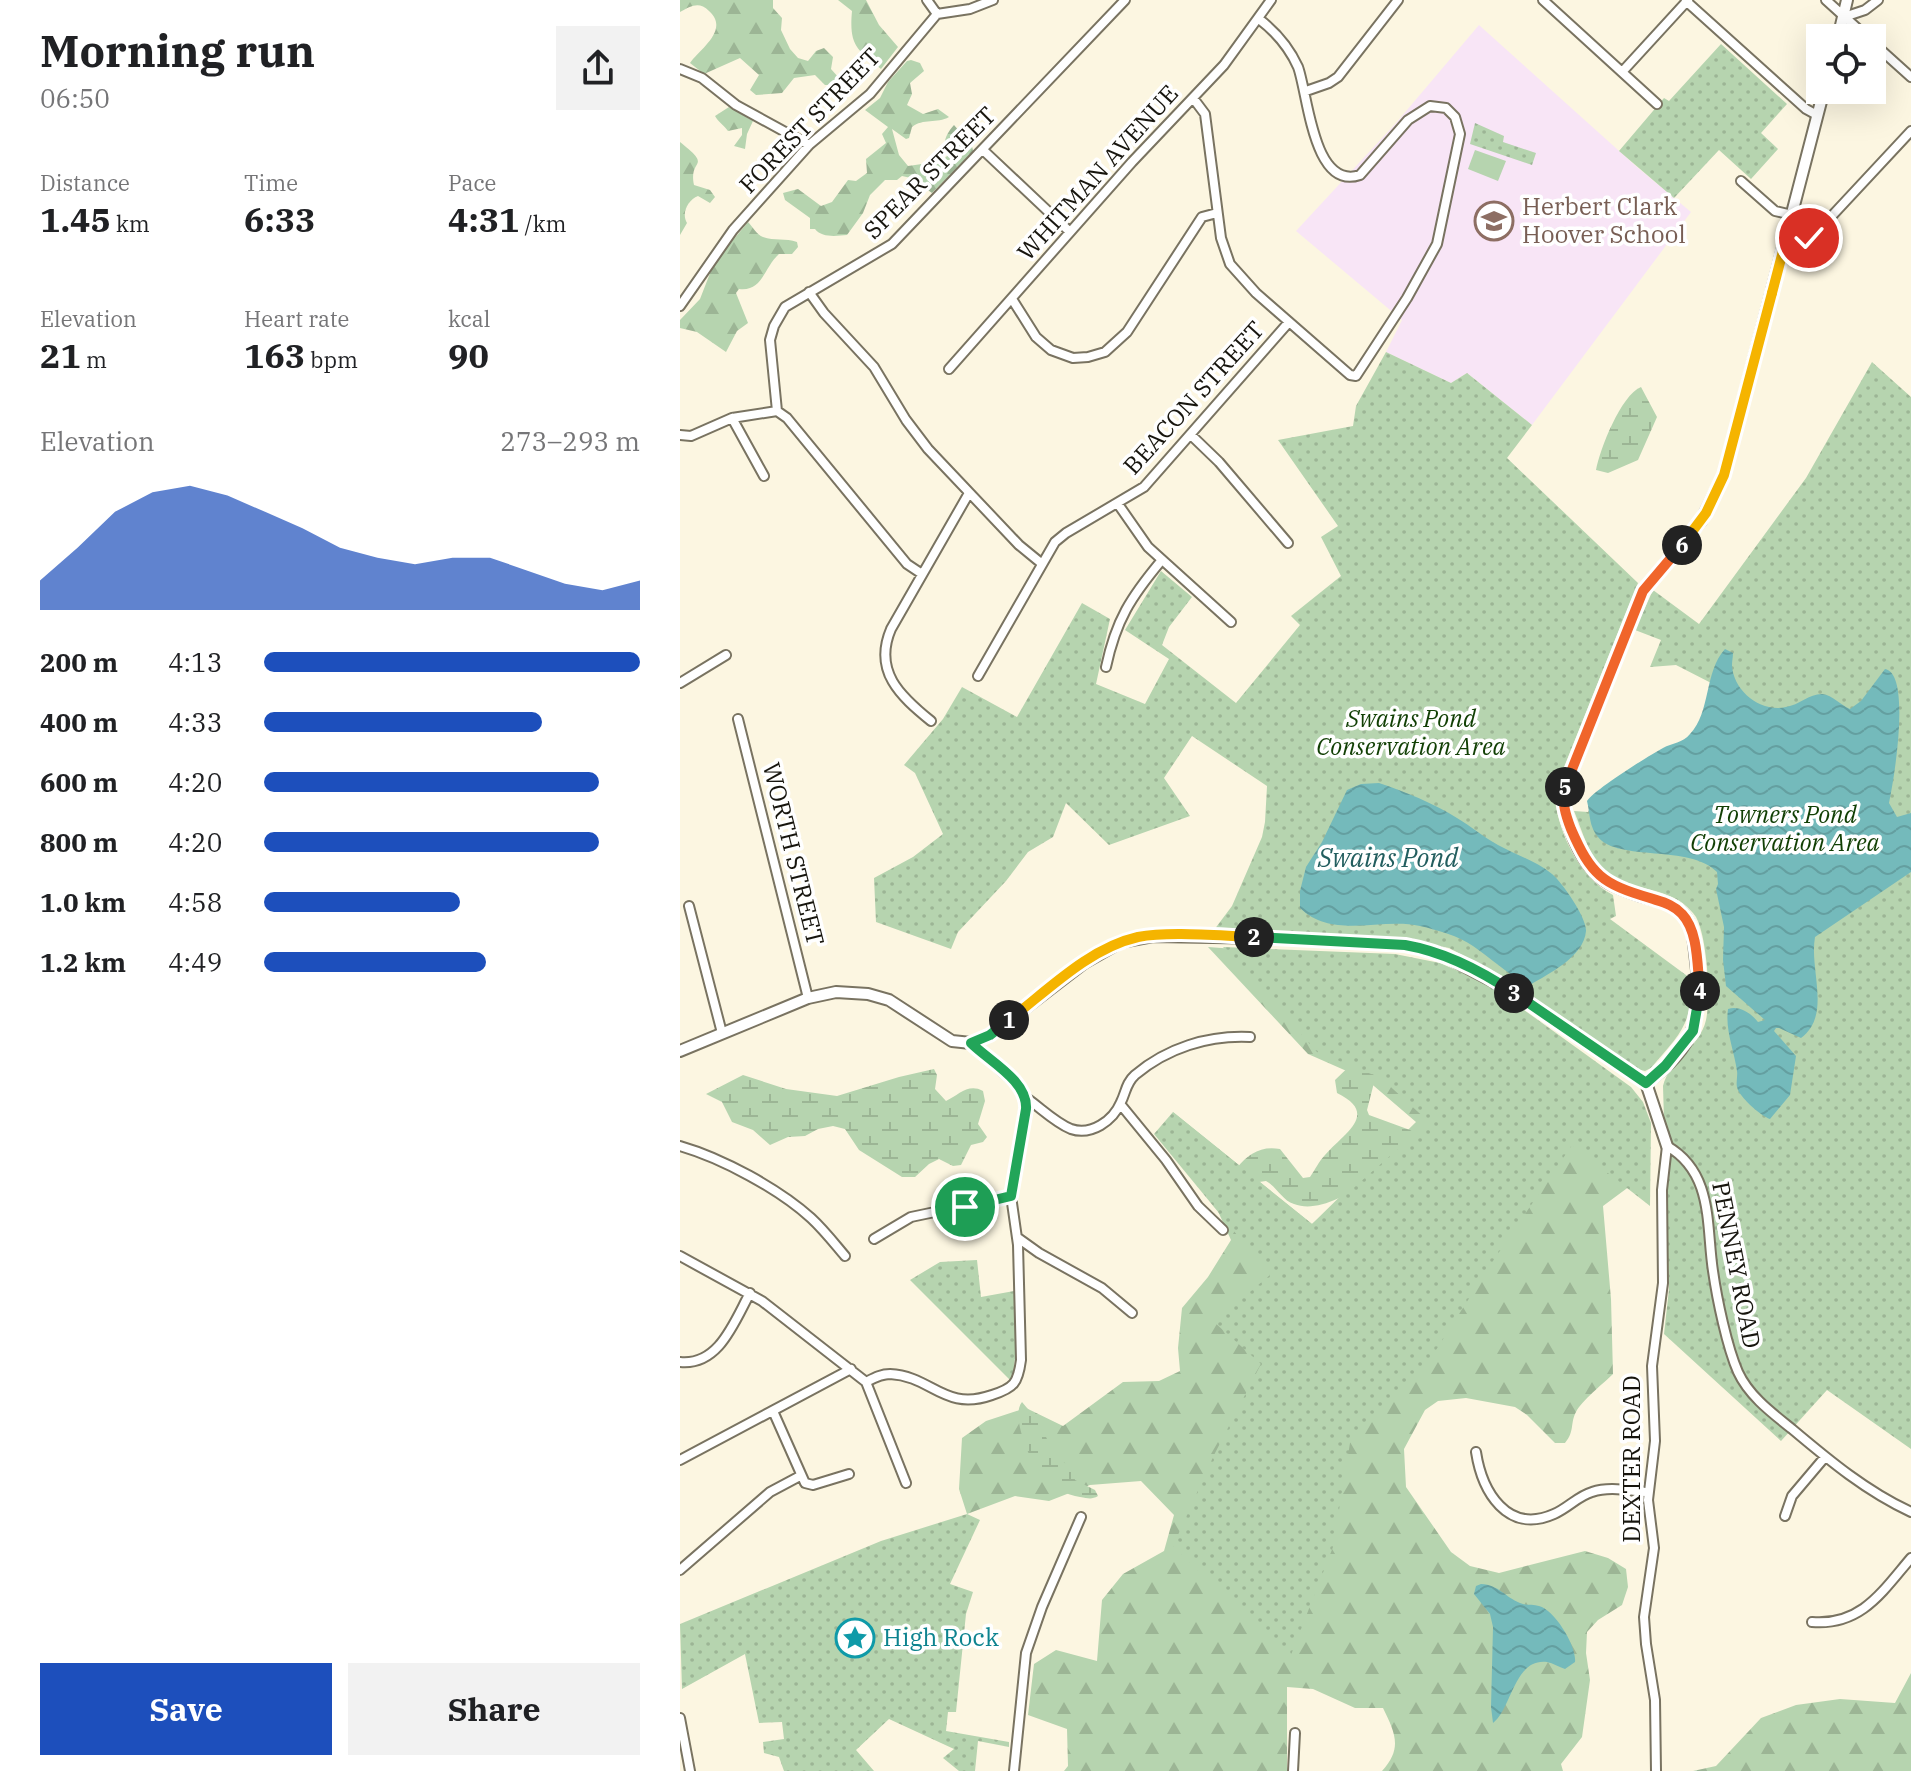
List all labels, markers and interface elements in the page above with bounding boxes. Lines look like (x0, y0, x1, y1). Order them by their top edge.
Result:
text: Morning run (40, 22, 315, 79)
map controls (1806, 24, 1886, 104)
button: locate (1806, 24, 1886, 104)
button: share (556, 26, 640, 110)
street label: FOREST STREET (732, 41, 887, 200)
street label: WHITMAN AVENUE (1010, 78, 1185, 267)
text: 06:50 (40, 81, 110, 115)
street label: SPEAR STREET (856, 99, 1002, 245)
text: Distance (40, 168, 130, 197)
text: Time (244, 168, 298, 197)
text: Pace (448, 168, 496, 197)
place label: Herbert Clark Hoover School (1522, 190, 1686, 250)
text: 1.45 (40, 197, 111, 241)
text: 6:33 (244, 197, 316, 241)
text: 4:31 (448, 197, 520, 241)
school or university icon: Herbert Clark Hoover School (1473, 200, 1515, 242)
pin (1775, 204, 1843, 272)
text: km (111, 209, 150, 238)
text: /km (520, 209, 567, 238)
icon: check (1787, 216, 1831, 260)
text: Elevation (40, 304, 137, 333)
text: Heart rate (244, 304, 349, 333)
text: kcal (448, 304, 490, 333)
street label: BEACON STREET (1116, 314, 1271, 481)
text: 21 (40, 333, 81, 377)
text: 163 (244, 333, 305, 377)
text: 90 (448, 333, 489, 377)
text: m (81, 345, 107, 374)
text: bpm (305, 345, 358, 374)
text: Elevation (40, 424, 155, 458)
text: 273–293 m (500, 424, 640, 458)
pin: 6 (1662, 525, 1702, 565)
text: 6 (1675, 530, 1689, 559)
text: 200 m (40, 645, 118, 679)
text: 4:13 (168, 645, 222, 679)
park label: Swains Pond Conservation Area (1316, 702, 1506, 762)
text: 400 m (40, 705, 118, 739)
text: 4:33 (168, 705, 222, 739)
street label: WORTH STREET (756, 759, 832, 949)
text: 600 m (40, 765, 118, 799)
text: 4:20 (168, 765, 222, 799)
pin: 5 (1545, 767, 1585, 807)
text: 5 (1558, 772, 1572, 801)
park label: Towners Pond Conservation Area (1690, 798, 1880, 858)
text: 800 m (40, 825, 118, 859)
text: 4:20 (168, 825, 222, 859)
water label: Swains Pond (1317, 840, 1459, 874)
text: 1.0 km (40, 885, 126, 919)
text: 4:58 (168, 885, 222, 919)
pin: 2 (1234, 917, 1274, 957)
text: 2 (1247, 922, 1261, 951)
text: 1.2 km (40, 945, 126, 979)
text: 4:49 (168, 945, 222, 979)
pin: 4 (1680, 971, 1720, 1011)
pin: 3 (1494, 973, 1534, 1013)
text: 4 (1693, 976, 1707, 1005)
text: 3 (1507, 978, 1521, 1007)
pin: 1 (989, 1000, 1029, 1040)
text: 1 (1002, 1005, 1016, 1034)
pin (931, 1173, 999, 1241)
street label: PENNEY ROAD (1705, 1179, 1769, 1351)
icon: arrive (943, 1185, 987, 1229)
street label: DEXTER ROAD (1615, 1375, 1647, 1543)
place icon: High Rock (834, 1617, 876, 1659)
place label: High Rock (883, 1621, 999, 1653)
button: Save (40, 1663, 332, 1755)
button: Share (348, 1663, 640, 1755)

